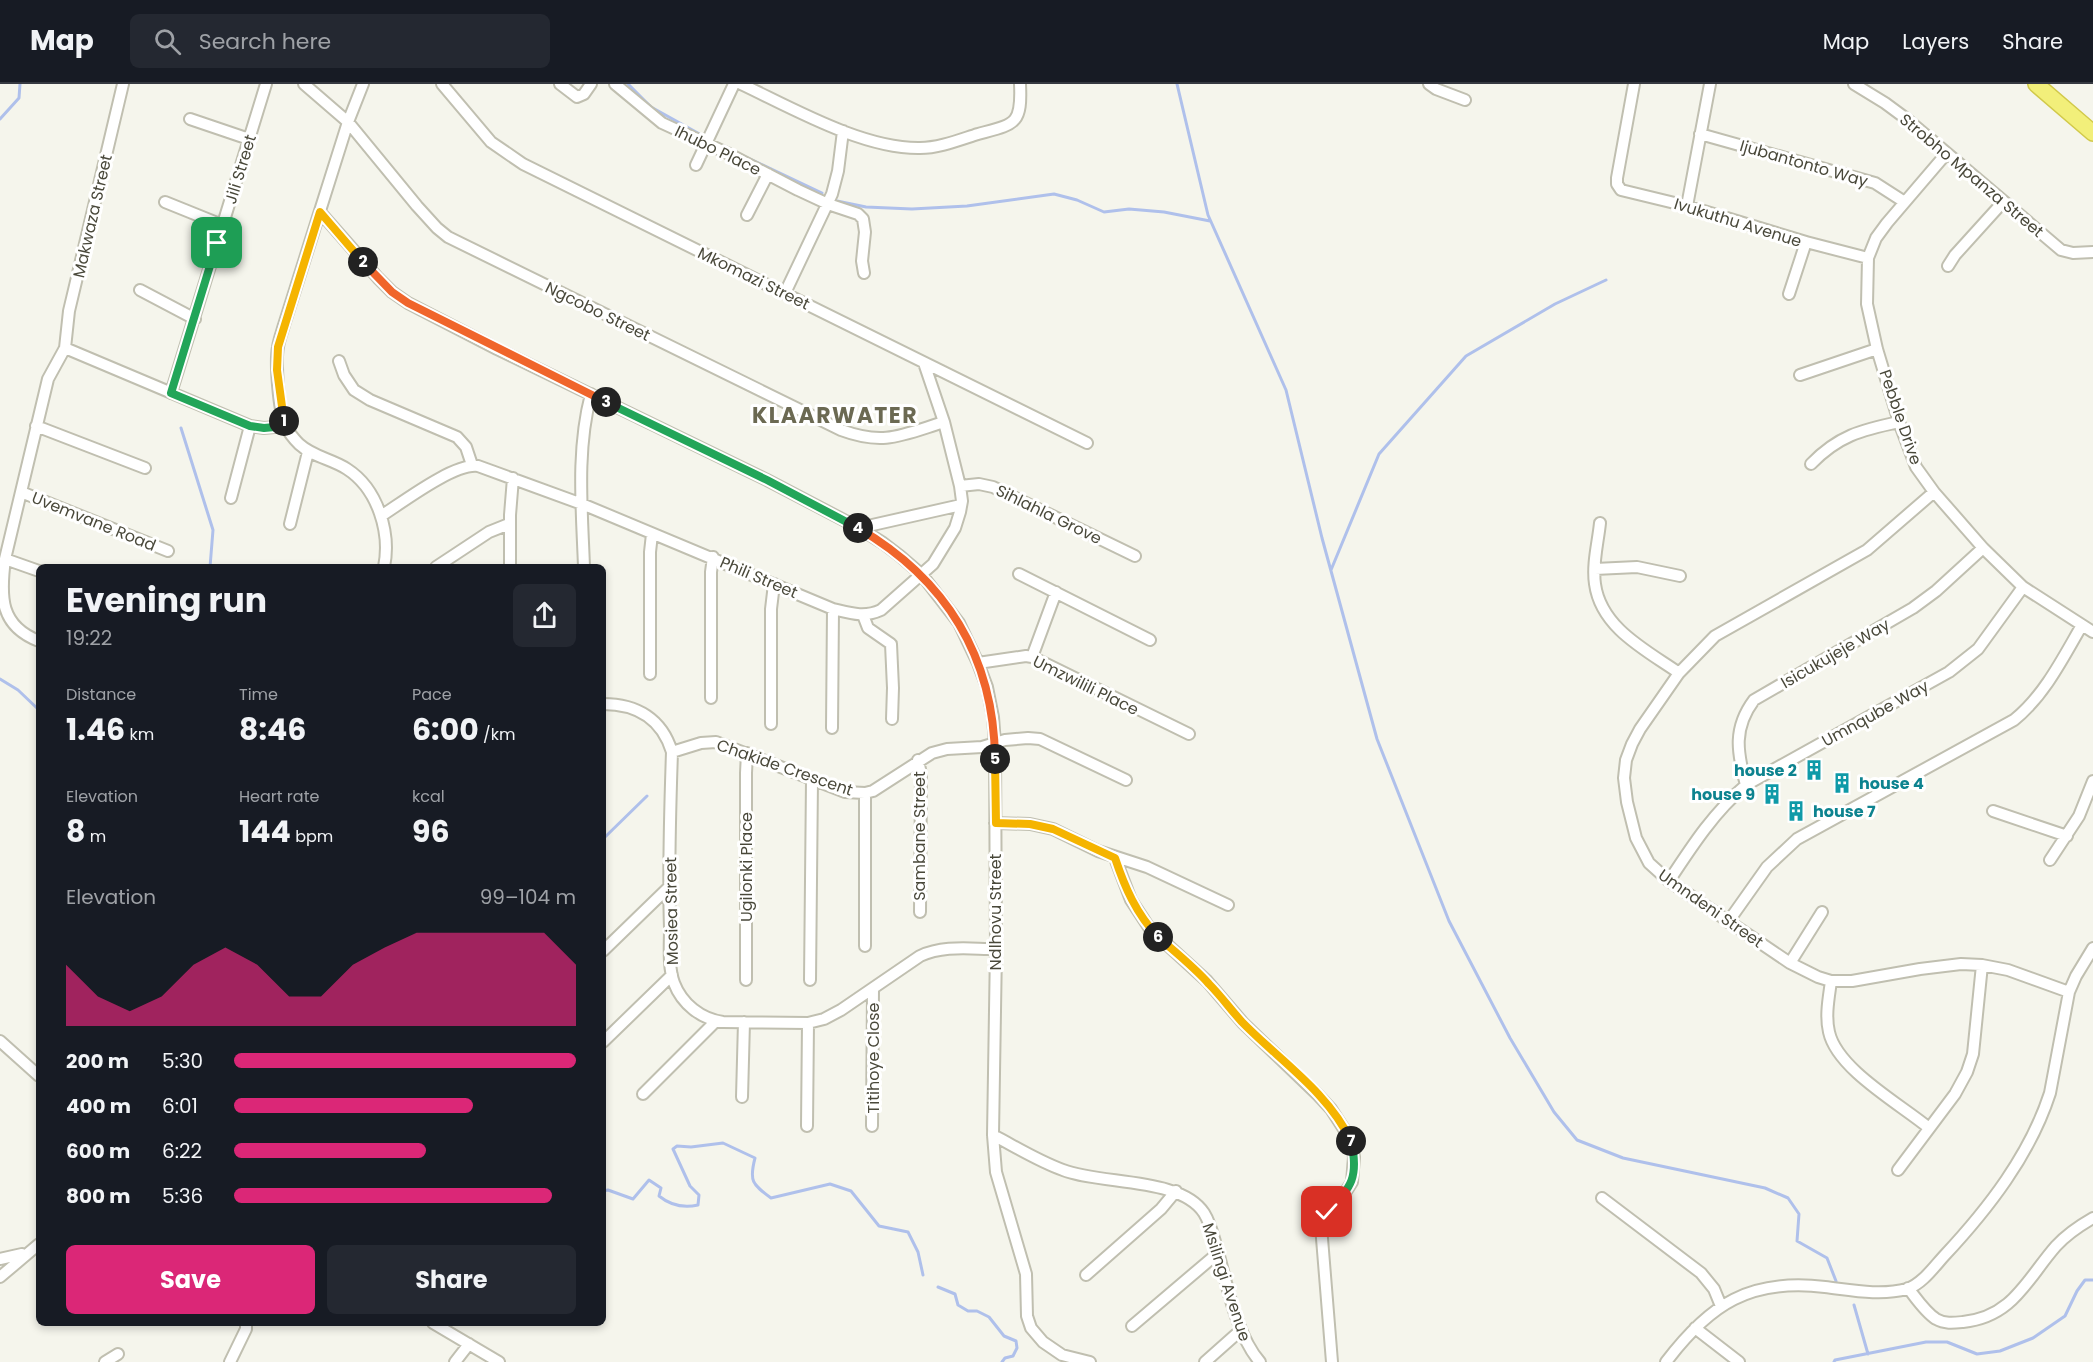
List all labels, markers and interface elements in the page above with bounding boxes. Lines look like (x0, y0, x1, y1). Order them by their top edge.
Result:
search box (130, 14, 550, 68)
text: Map (30, 21, 94, 60)
icon: search (151, 25, 184, 58)
text: Search here (199, 26, 331, 57)
text: Map (1823, 27, 1869, 56)
text: Layers (1902, 27, 1969, 56)
text: Share (2002, 27, 2063, 56)
street label: Strobho Mpanza Street (1895, 108, 2049, 243)
street label: Ihubo Place (671, 120, 765, 181)
street label: Jili Street (219, 131, 262, 207)
street label: Ijubantonto Way (1737, 134, 1871, 193)
street label: Makwaza Street (67, 152, 118, 280)
street label: Ivukuthu Avenue (1671, 192, 1805, 253)
pin (191, 217, 242, 268)
icon: arrive (200, 226, 233, 259)
street label: Mkomazi Street (694, 241, 814, 316)
pin: 2 (348, 247, 378, 277)
text: 2 (358, 250, 368, 273)
street label: Ngcobo Street (541, 276, 654, 347)
street label: Pebble Drive (1874, 367, 1928, 468)
pin: 3 (591, 387, 621, 417)
text: 3 (601, 390, 611, 413)
district label: KLAARWATER (752, 400, 918, 431)
pin: 1 (269, 406, 299, 436)
text: 1 (281, 409, 287, 432)
street label: Sihlahla Grove (992, 479, 1106, 550)
street label: Uvemvane Road (28, 486, 159, 557)
pin: 4 (843, 513, 873, 543)
text: 4 (853, 516, 863, 539)
street label: Phili Street (716, 551, 801, 604)
text: Evening run (66, 577, 267, 624)
button: share (513, 584, 576, 647)
street label: Isicukujeje Way (1777, 613, 1894, 694)
text: 19:22 (66, 624, 112, 652)
street label: Umzwilili Place (1029, 650, 1143, 721)
street label: Umnqube Way (1818, 675, 1933, 752)
text: Distance (66, 683, 136, 706)
text: Time (239, 683, 278, 706)
text: Pace (412, 683, 452, 706)
text: 1.46 (66, 708, 125, 751)
text: 8:46 (239, 708, 306, 751)
text: 6:00 (412, 708, 479, 751)
text: km (125, 723, 154, 746)
text: /km (479, 723, 515, 746)
street label: Chakide Crescent (714, 733, 856, 802)
pin: 5 (980, 744, 1010, 774)
text: 5 (990, 747, 1000, 770)
building icon: house 2 (1802, 758, 1826, 782)
place label: house 2 (1734, 759, 1797, 782)
street label: Sambane Street (908, 771, 931, 901)
building icon: house 4 (1830, 771, 1854, 795)
place label: house 4 (1859, 772, 1924, 795)
building icon: house 9 (1760, 782, 1784, 806)
place label: house 9 (1691, 783, 1755, 806)
text: Elevation (66, 785, 138, 808)
text: Heart rate (239, 785, 319, 808)
text: kcal (412, 785, 445, 808)
building icon: house 7 (1784, 799, 1808, 823)
place label: house 7 (1813, 800, 1876, 823)
text: 8 (66, 810, 85, 853)
text: 144 (239, 810, 291, 853)
text: 96 (412, 810, 450, 853)
street label: Ugilonki Place (735, 812, 758, 922)
text: m (85, 825, 106, 848)
text: bpm (291, 825, 333, 848)
street label: Ndlhovu Street (984, 853, 1007, 970)
street label: Mosiea Street (659, 857, 684, 965)
street label: Umndeni Street (1654, 864, 1768, 953)
text: Elevation (66, 883, 156, 911)
text: 99–104 m (480, 883, 576, 911)
pin: 6 (1143, 922, 1173, 952)
text: 6 (1153, 925, 1163, 948)
street label: Titihoye Close (862, 1003, 885, 1113)
text: 200 m (66, 1047, 129, 1075)
text: 5:30 (162, 1047, 203, 1075)
text: 400 m (66, 1092, 131, 1120)
text: 6:01 (162, 1092, 198, 1120)
pin: 7 (1336, 1126, 1366, 1156)
text: 7 (1347, 1129, 1355, 1152)
text: 600 m (66, 1137, 130, 1165)
text: 6:22 (162, 1137, 202, 1165)
text: 800 m (66, 1182, 130, 1210)
text: 5:36 (162, 1182, 203, 1210)
pin (1301, 1186, 1352, 1237)
icon: check (1310, 1195, 1343, 1228)
street label: Msilingi Avenue (1197, 1220, 1257, 1344)
button: Save (66, 1245, 315, 1314)
button: Share (327, 1245, 576, 1314)

